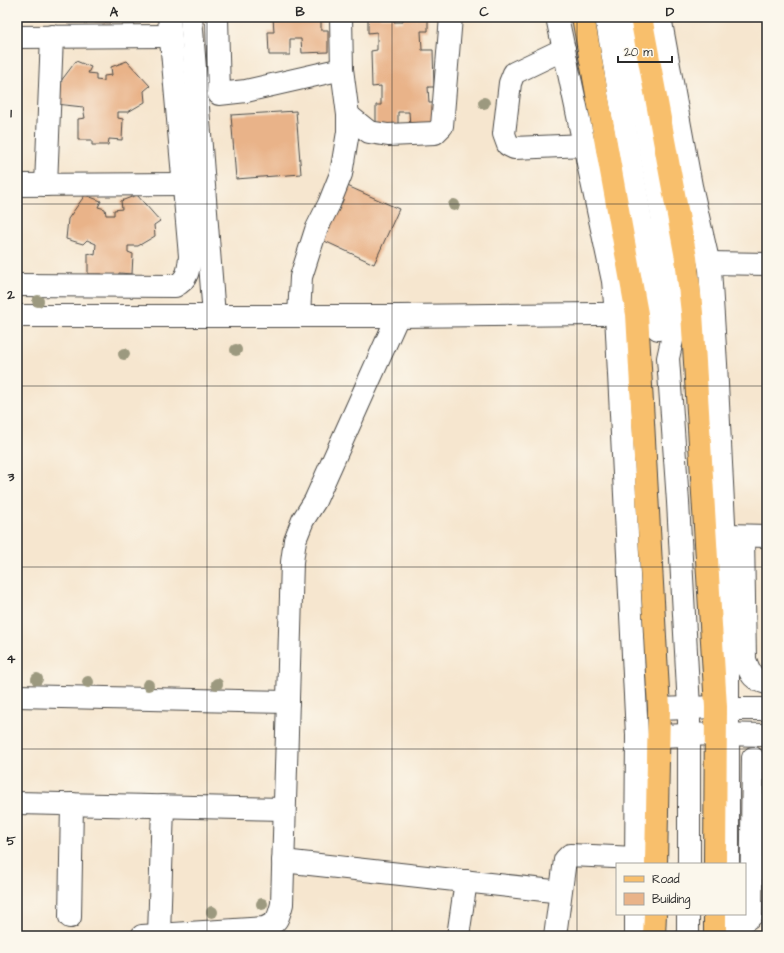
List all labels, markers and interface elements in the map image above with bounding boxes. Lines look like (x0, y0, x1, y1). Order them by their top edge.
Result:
text: A (110, 3, 119, 21)
text: B (295, 3, 305, 21)
text: C (479, 3, 489, 21)
text: D (666, 3, 675, 21)
scale bar (618, 38, 672, 64)
text: 20 m (624, 44, 653, 61)
text: 1 (10, 104, 12, 122)
text: 2 (6, 286, 15, 304)
text: 3 (7, 468, 15, 486)
text: 4 (7, 650, 16, 668)
text: 5 (6, 832, 16, 850)
legend (616, 863, 746, 915)
text: Road (652, 871, 680, 888)
text: Building (652, 891, 690, 909)

